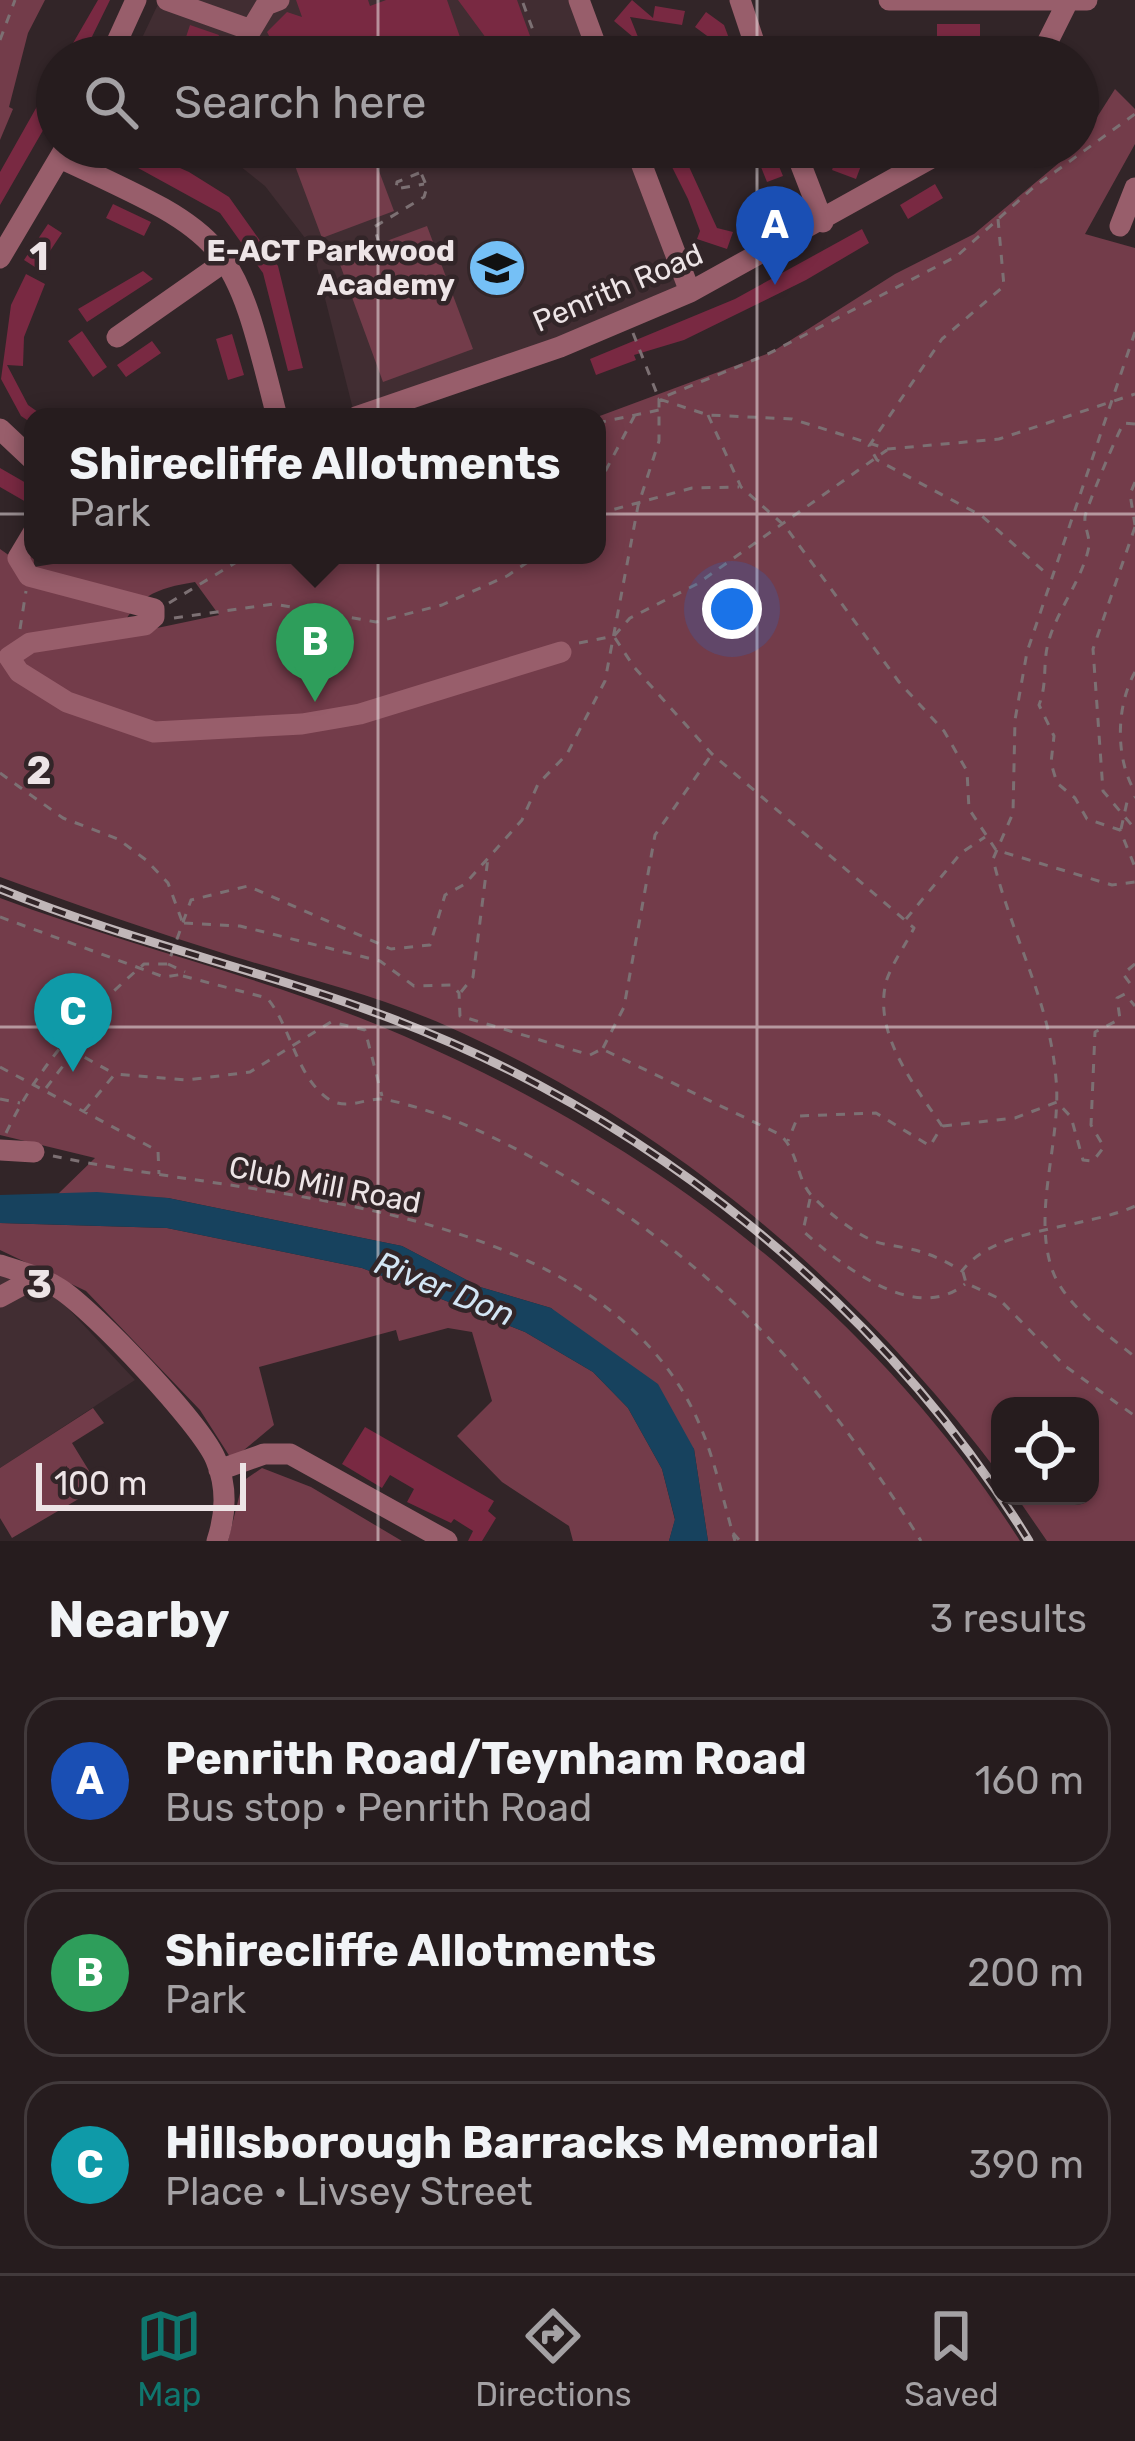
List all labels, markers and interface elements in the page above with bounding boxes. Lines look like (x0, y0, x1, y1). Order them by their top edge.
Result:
search box (36, 36, 1099, 168)
icon: search (78, 69, 144, 135)
text: Search here (174, 76, 426, 129)
pin: A (736, 186, 814, 285)
place label: E-ACT Parkwood Academy (207, 233, 455, 303)
text: 1 (29, 234, 49, 280)
street label: Penrith Road (528, 236, 708, 340)
school or university icon: E-ACT Parkwood Academy (466, 237, 528, 299)
popup (24, 408, 606, 564)
text: Shirecliffe Allotments (69, 437, 561, 490)
text: Park (69, 490, 151, 536)
your location (702, 579, 762, 639)
pin: B (276, 603, 354, 702)
text: 2 (26, 748, 52, 794)
pin: C (34, 973, 112, 1072)
street label: Club Mill Road (226, 1149, 424, 1221)
water label: River Don (369, 1243, 520, 1334)
text: 3 (26, 1262, 52, 1308)
map controls (991, 1397, 1099, 1505)
button: locate (991, 1397, 1099, 1505)
scale bar (36, 1457, 246, 1510)
text: 100 m (54, 1464, 147, 1503)
text: Nearby (48, 1589, 230, 1650)
text: 3 results (930, 1596, 1087, 1642)
text: Penrith Road/Teynham Road (165, 1732, 807, 1785)
text: A (76, 1758, 104, 1804)
text: 160 m (975, 1758, 1084, 1804)
text: Bus stop · Penrith Road (165, 1785, 592, 1831)
text: Shirecliffe Allotments (165, 1924, 656, 1977)
text: B (76, 1950, 104, 1996)
text: 200 m (967, 1950, 1084, 1996)
text: Park (165, 1977, 246, 2023)
text: Hillsborough Barracks Memorial (165, 2116, 879, 2169)
text: C (76, 2142, 104, 2188)
text: 390 m (968, 2142, 1084, 2188)
text: Place · Livsey Street (165, 2169, 533, 2215)
tab: Map (136, 2303, 202, 2414)
tab: Directions (475, 2303, 632, 2414)
tab: Saved (904, 2303, 999, 2414)

